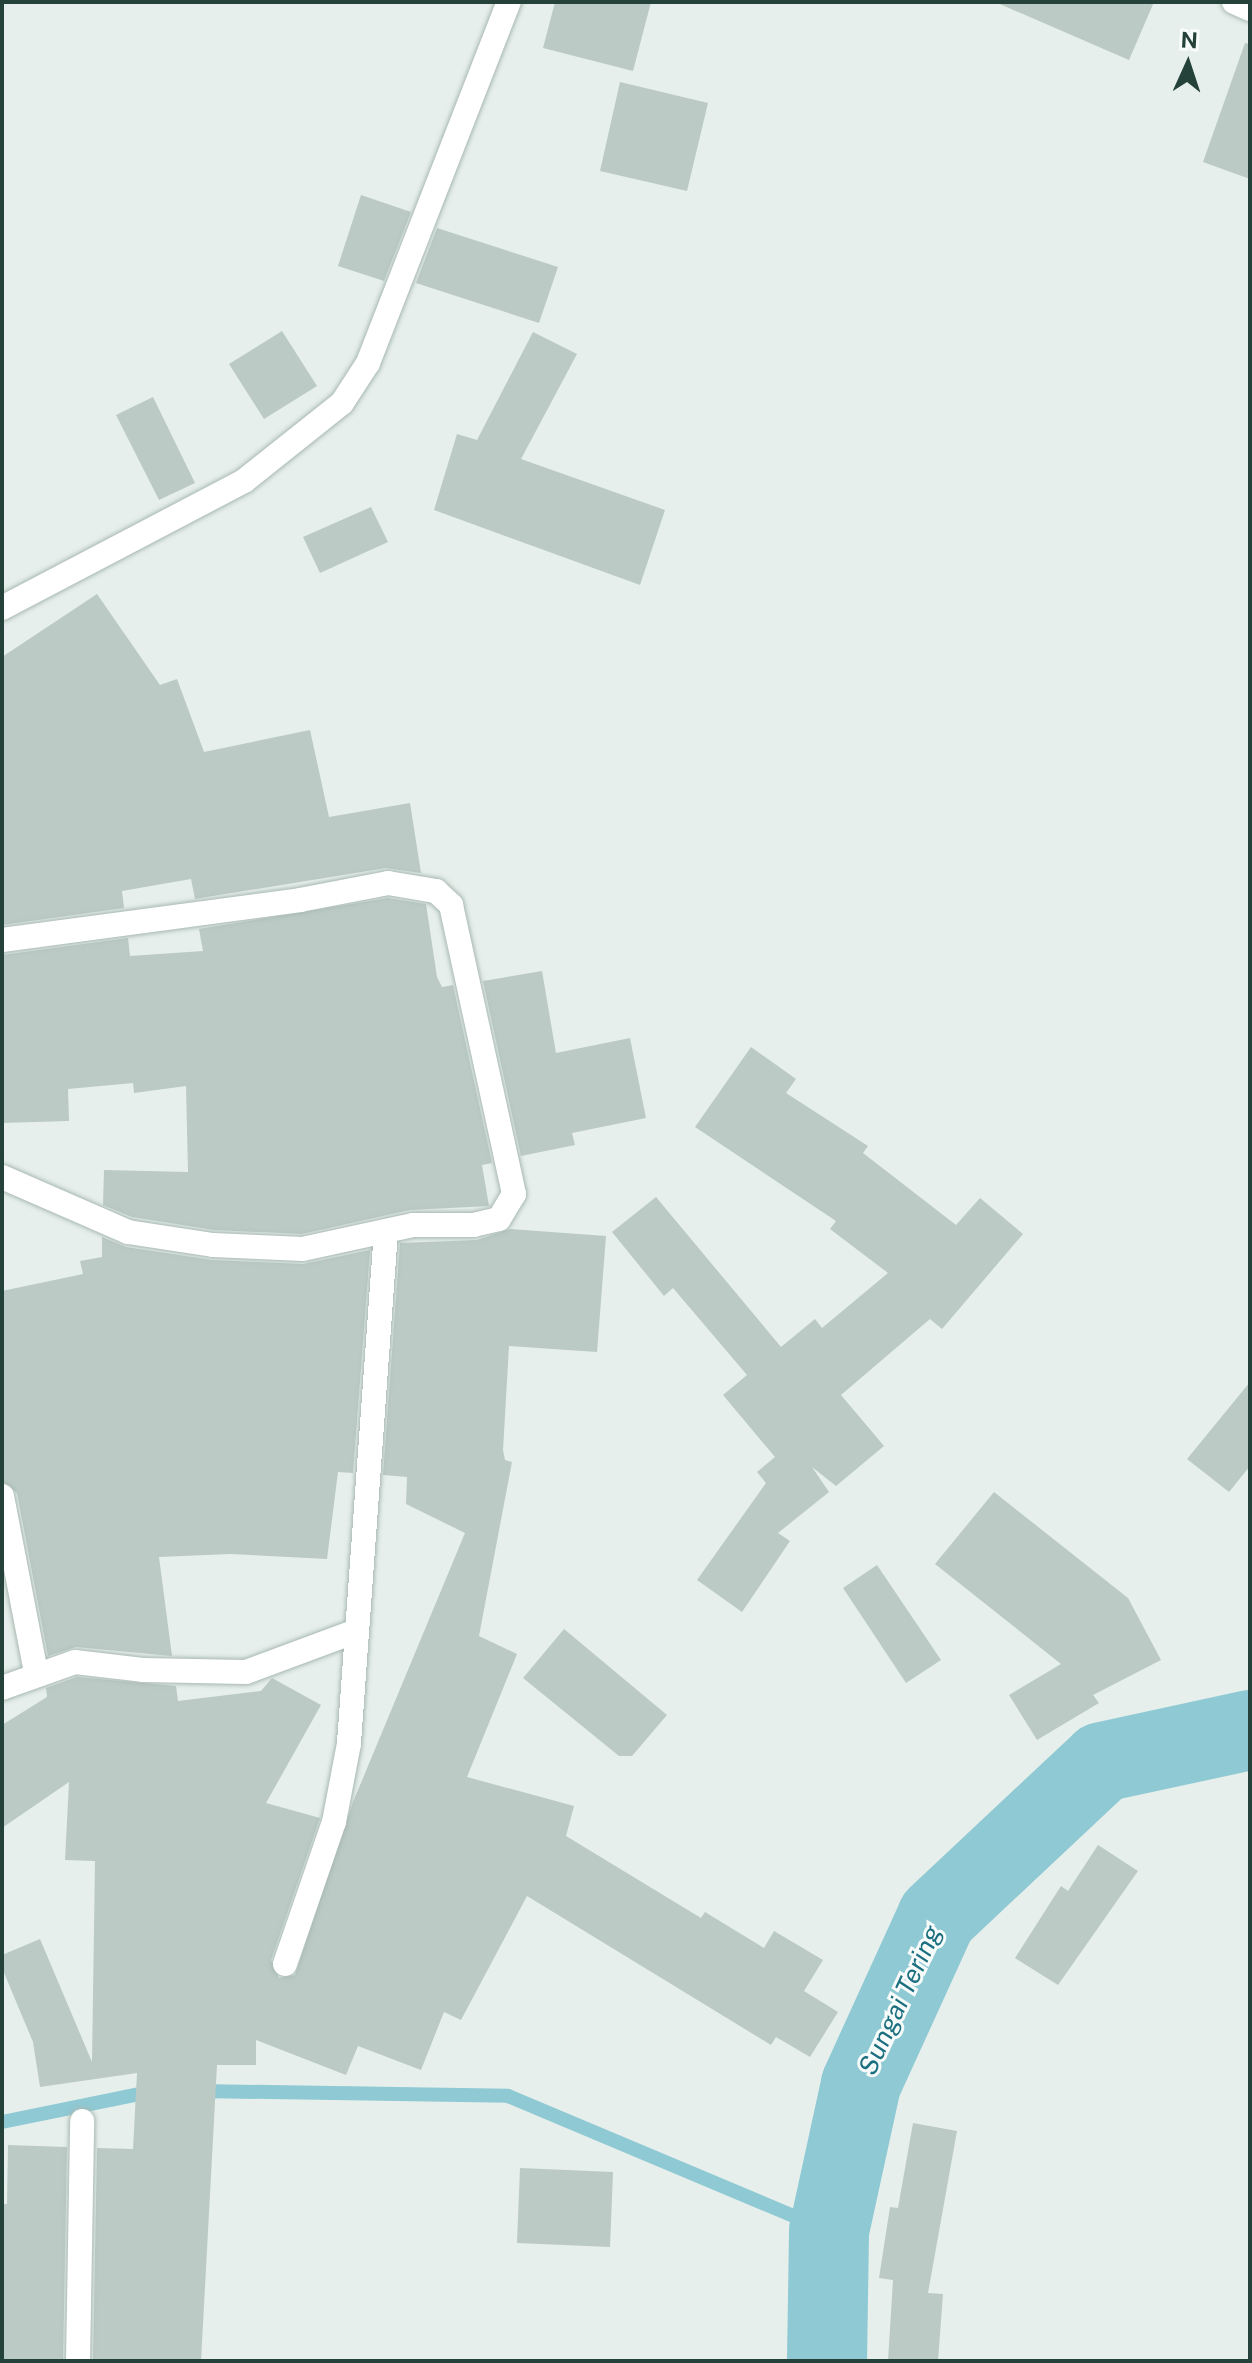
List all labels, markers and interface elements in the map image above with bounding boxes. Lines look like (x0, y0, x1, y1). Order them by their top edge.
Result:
north arrow (1148, 24, 1228, 104)
text: N (1180, 27, 1199, 53)
water label: Sungai Tering (852, 1920, 948, 2080)

